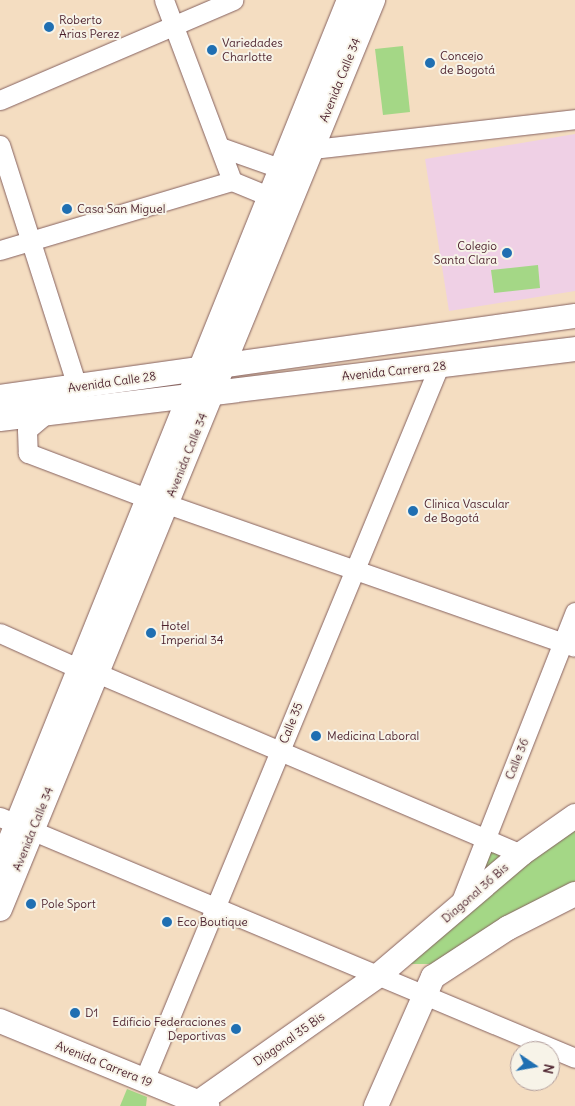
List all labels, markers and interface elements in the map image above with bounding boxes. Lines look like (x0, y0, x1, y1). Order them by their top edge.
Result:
place label: Roberto Arias Perez (59, 13, 119, 41)
marker: Roberto Arias Perez (43, 21, 55, 33)
place label: Variedades Charlotte (222, 36, 283, 64)
street label: Avenida Calle 34 (317, 36, 363, 124)
marker: Variedades Charlotte (206, 44, 218, 56)
place label: Concejo de Bogotá (440, 49, 495, 77)
marker: Concejo de Bogotá (424, 57, 436, 69)
place label: Casa San Miguel (77, 202, 165, 216)
marker: Casa San Miguel (61, 203, 73, 215)
place label: Colegio Santa Clara (434, 239, 497, 267)
marker: Colegio Santa Clara (501, 247, 513, 259)
street label: Avenida Carrera 28 (341, 358, 447, 384)
street label: Avenida Calle 28 (67, 369, 157, 395)
street label: Avenida Calle 34 (164, 411, 210, 499)
place label: Clinica Vascular de Bogotá (424, 497, 509, 525)
marker: Clinica Vascular de Bogotá (406, 504, 420, 518)
place label: Hotel Imperial 34 (161, 619, 224, 647)
marker: Hotel Imperial 34 (145, 627, 157, 639)
street label: Calle 35 (276, 700, 306, 746)
marker: Medicina Laboral (309, 729, 323, 743)
place label: Medicina Laboral (327, 729, 419, 743)
street label: Calle 36 (502, 736, 532, 782)
street label: Avenida Calle 34 (10, 785, 56, 873)
street label: Diagonal 36 Bis (439, 860, 511, 926)
place label: Pole Sport (41, 897, 96, 911)
marker: Pole Sport (25, 898, 37, 910)
place label: Eco Boutique (177, 915, 248, 929)
marker: Eco Boutique (161, 916, 173, 928)
place label: D1 (85, 1006, 98, 1020)
marker: D1 (69, 1007, 81, 1019)
street label: Diagonal 35 Bis (251, 1009, 327, 1069)
place label: Edificio Federaciones Deportivas (112, 1015, 226, 1043)
marker: Edificio Federaciones Deportivas (230, 1023, 242, 1035)
street label: Avenida Carrera 19 (54, 1038, 154, 1090)
north arrow (510, 1041, 560, 1091)
text: N (539, 1062, 559, 1076)

